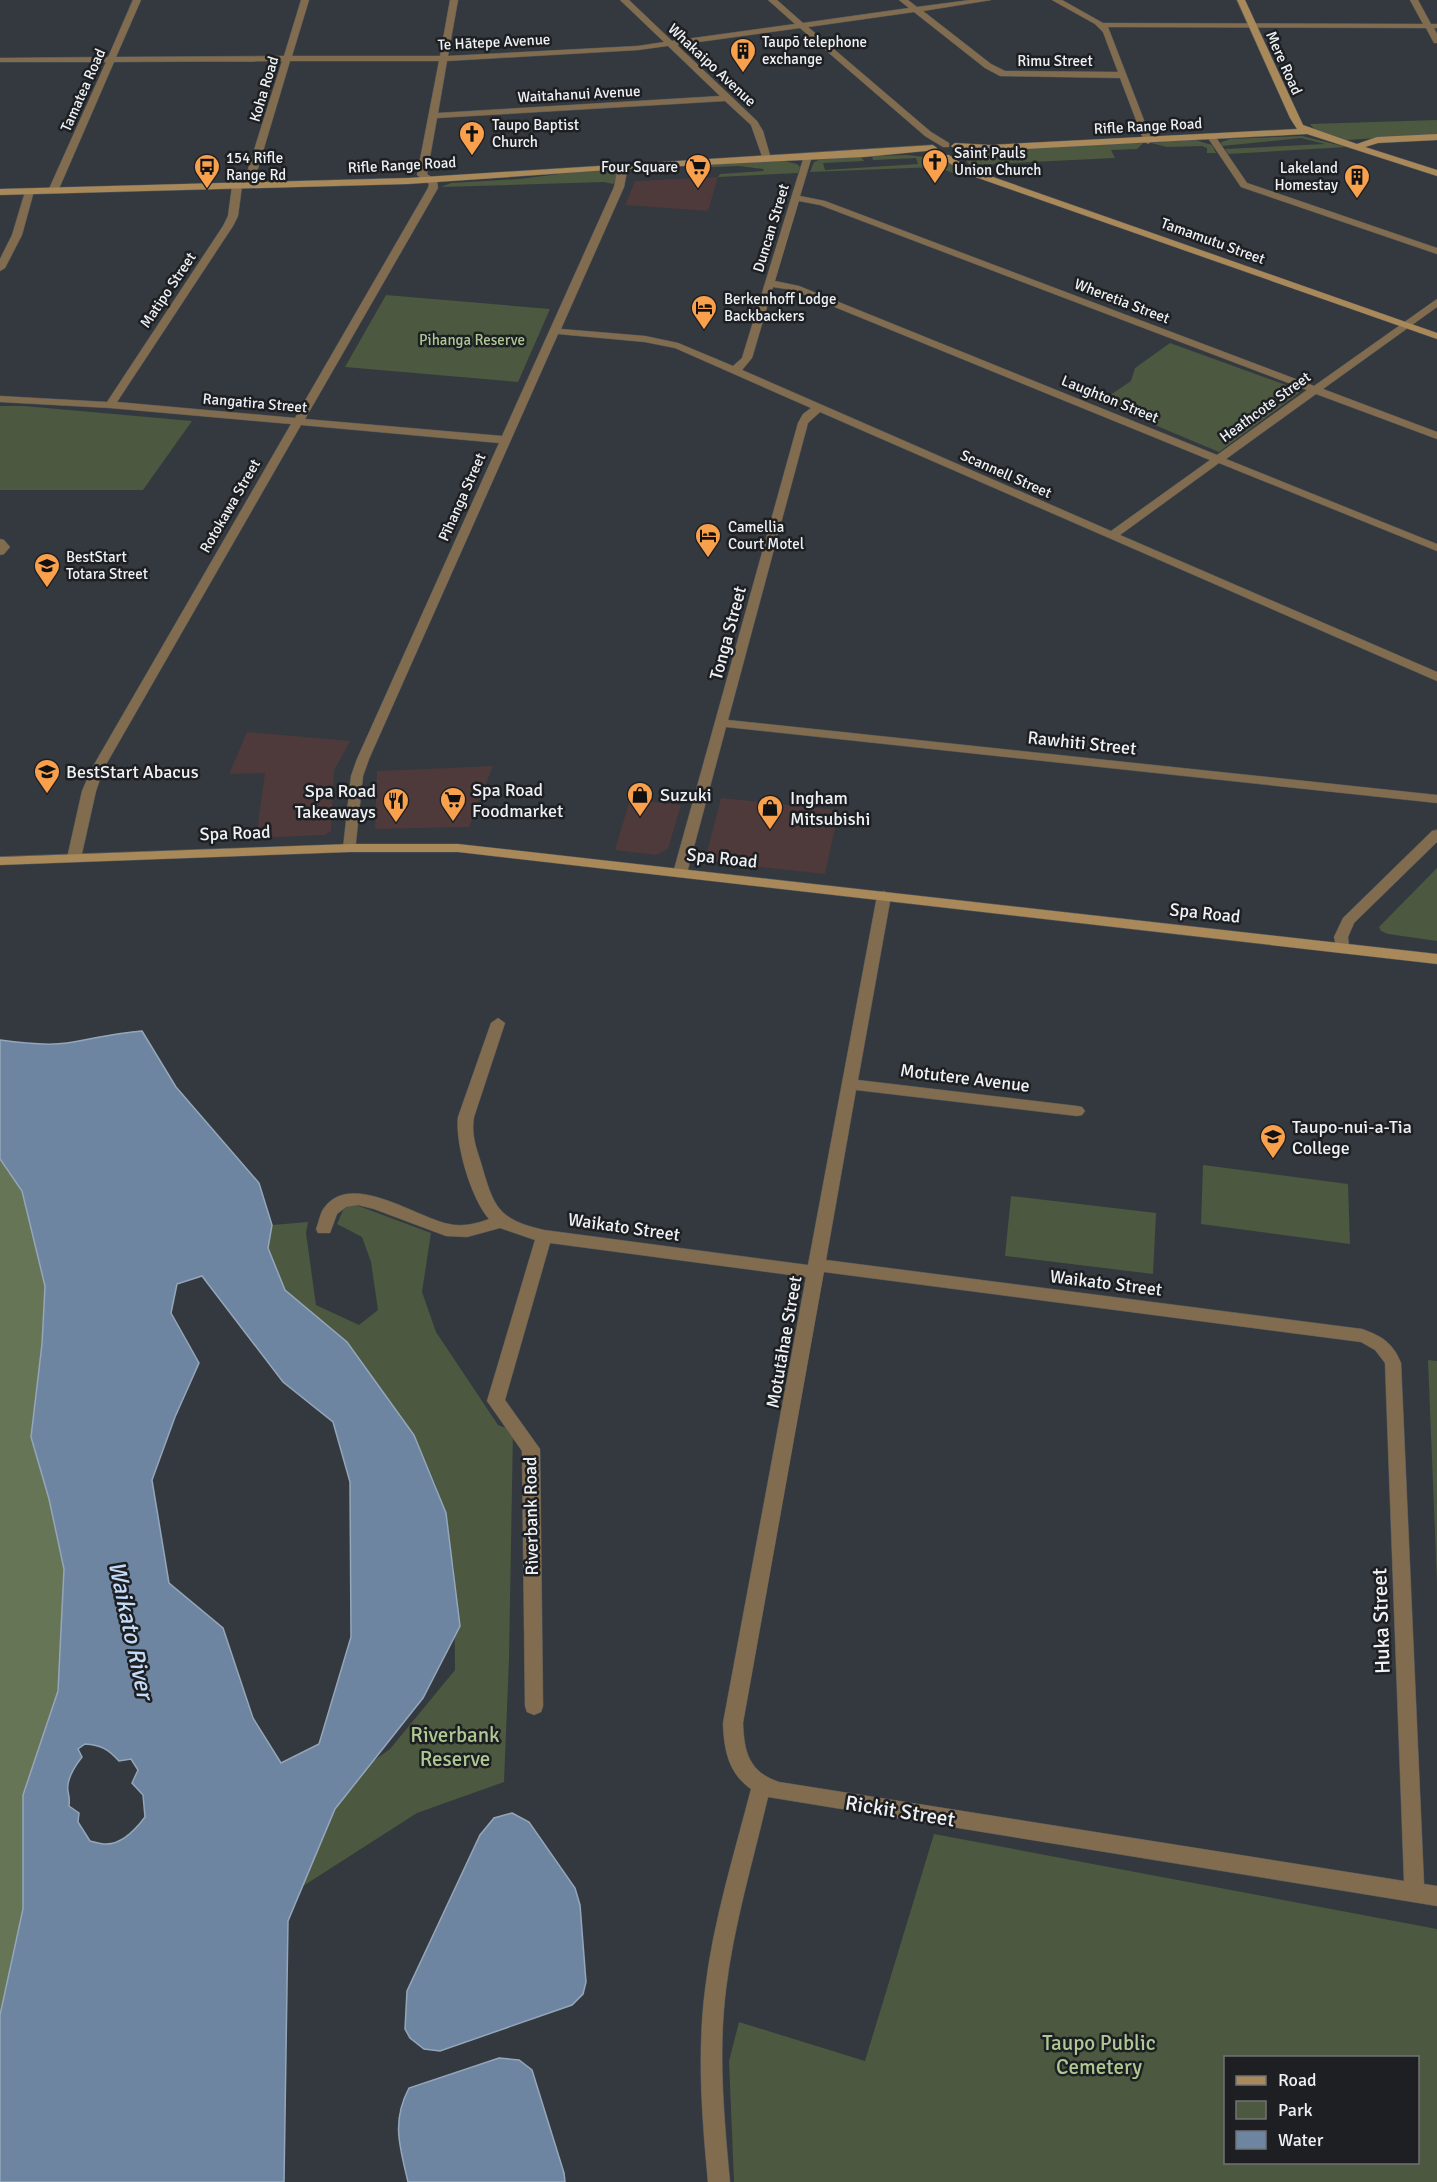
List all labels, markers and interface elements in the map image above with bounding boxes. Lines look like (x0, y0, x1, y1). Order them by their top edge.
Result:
street label: Whakaipo Avenue (664, 20, 760, 110)
street label: Mere Road (1262, 28, 1306, 98)
street label: Te Hātepe Avenue (437, 30, 551, 54)
place label: Taupō telephone exchange (762, 33, 867, 68)
building icon: Taupō telephone exchange (728, 36, 758, 74)
street label: Tamatea Road (57, 46, 109, 134)
street label: Rimu Street (1017, 52, 1093, 70)
street label: Koha Road (246, 54, 283, 124)
street label: Waitahanui Avenue (517, 82, 641, 106)
street label: Rifle Range Road (1093, 114, 1203, 138)
place label: Taupo Baptist Church (492, 116, 579, 151)
church icon: Taupo Baptist Church (457, 119, 487, 157)
place label: Saint Pauls Union Church (954, 144, 1041, 179)
church icon: Saint Pauls Union Church (920, 147, 950, 185)
place label: 154 Rifle Range Rd (226, 149, 286, 184)
bus stop icon: 154 Rifle Range Rd (192, 152, 222, 190)
supermarket icon: Four Square (683, 152, 713, 190)
street label: Rifle Range Road (347, 153, 457, 177)
place label: Four Square (601, 158, 678, 176)
place label: Lakeland Homestay (1274, 159, 1338, 194)
building icon: Lakeland Homestay (1342, 162, 1372, 200)
street label: Duncan Street (749, 182, 793, 274)
street label: Tamamutu Street (1158, 214, 1268, 268)
street label: Matipo Street (136, 249, 200, 331)
street label: Wheretia Street (1072, 275, 1172, 327)
place label: Berkenhoff Lodge Backbackers (724, 290, 836, 325)
hotel icon: Berkenhoff Lodge Backbackers (689, 293, 719, 331)
park label: Pihanga Reserve (419, 331, 525, 349)
street label: Heathcote Street (1216, 368, 1314, 446)
street label: Laughton Street (1059, 371, 1161, 427)
street label: Rangatira Street (202, 389, 308, 417)
street label: Scannell Street (958, 446, 1054, 502)
street label: Pīhanga Street (435, 450, 489, 544)
street label: Rotokawa Street (196, 456, 264, 556)
place label: Camellia Court Motel (728, 518, 804, 553)
hotel icon: Camellia Court Motel (693, 521, 723, 559)
place label: BestStart Totara Street (66, 548, 148, 583)
school or university icon: BestStart Totara Street (32, 551, 62, 589)
street label: Tonga Street (705, 584, 751, 682)
street label: Rawhiti Street (1026, 726, 1138, 760)
school or university icon: BestStart Abacus (32, 757, 62, 795)
place label: BestStart Abacus (66, 761, 199, 783)
place label: Spa Road Foodmarket (472, 779, 563, 822)
place label: Spa Road Takeaways (295, 780, 376, 823)
shop icon: Suzuki (625, 780, 655, 818)
place label: Suzuki (660, 784, 712, 806)
supermarket icon: Spa Road Foodmarket (438, 785, 468, 823)
restaurant icon: Spa Road Takeaways (381, 786, 411, 824)
place label: Ingham Mitsubishi (790, 787, 870, 830)
shop icon: Ingham Mitsubishi (755, 793, 785, 831)
street label: Spa Road (199, 821, 271, 845)
street label: Spa Road (685, 843, 759, 873)
street label: Spa Road (1168, 898, 1242, 928)
street label: Motutere Avenue (899, 1059, 1031, 1097)
place label: Taupo-nui-a-Tia College (1292, 1116, 1412, 1159)
school or university icon: Taupo-nui-a-Tia College (1258, 1122, 1288, 1160)
street label: Waikato Street (567, 1208, 681, 1246)
street label: Waikato Street (1049, 1265, 1163, 1301)
street label: Motutāhae Street (762, 1274, 806, 1410)
street label: Riverbank Road (519, 1456, 543, 1576)
water label: Waikato River (102, 1558, 161, 1705)
street label: Huka Street (1366, 1567, 1396, 1675)
park label: Riverbank Reserve (410, 1722, 500, 1772)
street label: Rickit Street (843, 1789, 957, 1833)
park label: Taupo Public Cemetery (1042, 2030, 1156, 2080)
legend (1224, 2056, 1419, 2164)
text: Road (1278, 2069, 1317, 2091)
text: Park (1278, 2099, 1313, 2121)
text: Water (1278, 2129, 1324, 2151)

